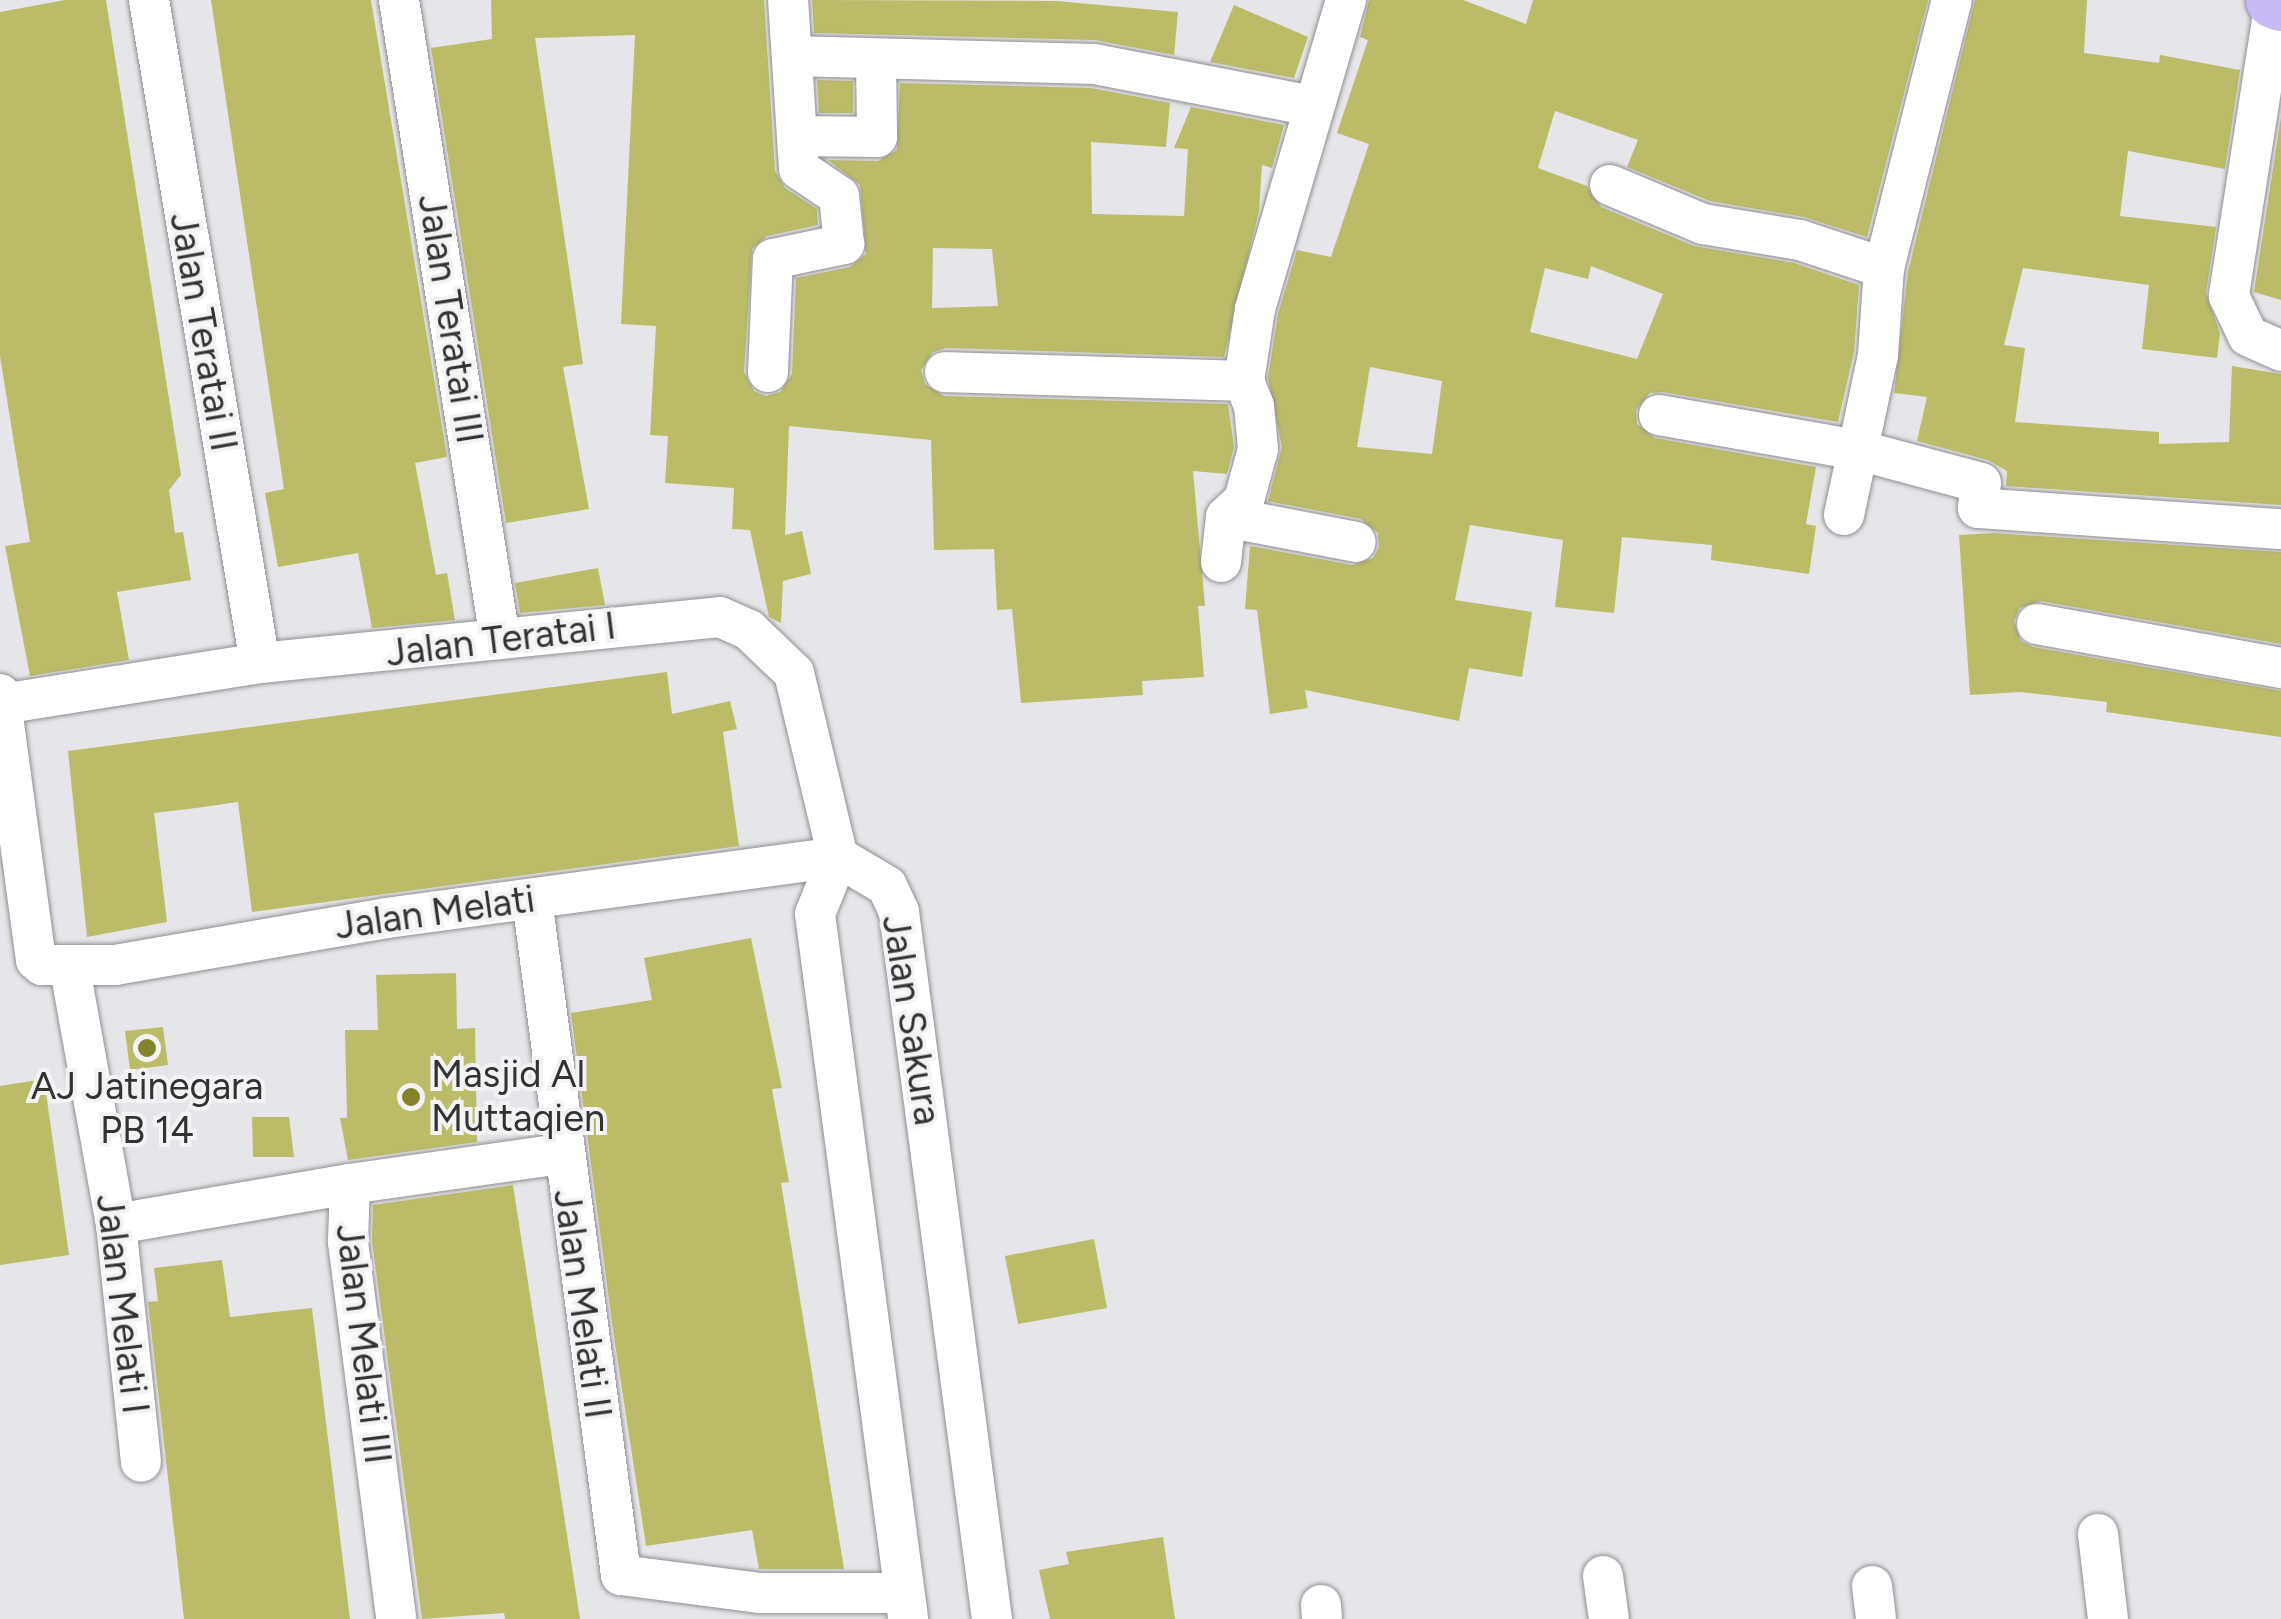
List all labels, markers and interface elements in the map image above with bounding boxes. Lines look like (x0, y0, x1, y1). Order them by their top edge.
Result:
street label: Jalan Teratai III (408, 191, 492, 447)
street label: Jalan Teratai II (160, 209, 246, 455)
street label: Jalan Teratai I (384, 603, 618, 677)
street label: Jalan Melati (332, 876, 538, 950)
street label: Jalan Sakura (872, 912, 950, 1128)
marker: AJ Jatinegara PB 14 (136, 1037, 158, 1059)
place label: Masjid Al Muttaqien (431, 1052, 605, 1142)
place label: AJ Jatinegara PB 14 (31, 1064, 263, 1154)
marker: Masjid Al Muttaqien (400, 1086, 422, 1108)
street label: Jalan Melati II (543, 1186, 621, 1422)
street label: Jalan Melati I (86, 1192, 158, 1416)
street label: Jalan Melati III (326, 1221, 400, 1467)

